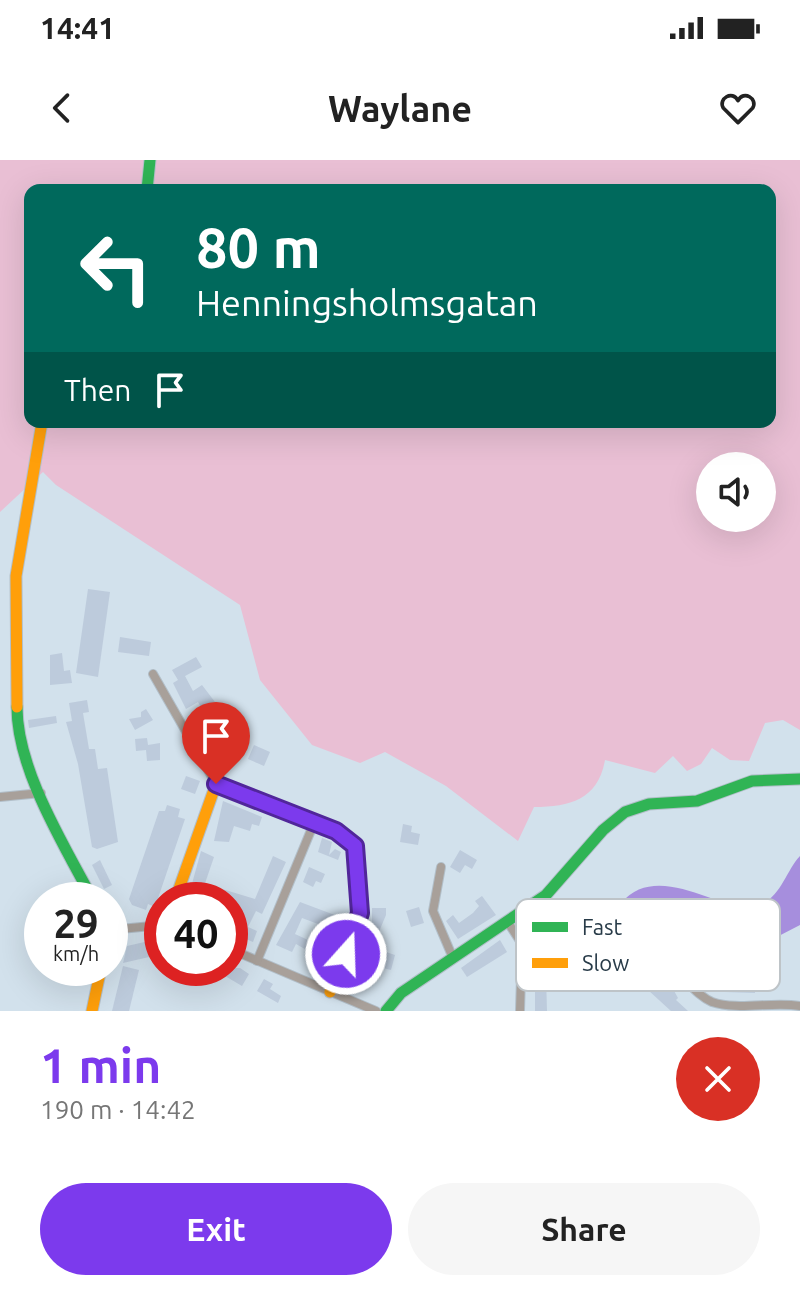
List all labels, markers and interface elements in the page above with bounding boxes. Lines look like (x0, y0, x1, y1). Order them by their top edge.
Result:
text: 14:41 (40, 11, 115, 45)
icon: back (40, 86, 84, 130)
icon: heart (716, 86, 760, 130)
text: Waylane (328, 88, 472, 129)
icon: left (64, 216, 168, 320)
text: 80 m (196, 216, 321, 279)
text: Henningsholmsgatan (196, 282, 538, 323)
icon: arrive (148, 368, 192, 412)
text: Then (64, 373, 132, 407)
map controls (696, 452, 776, 532)
button: sound (696, 452, 776, 532)
pin (182, 702, 250, 784)
icon: arrive (194, 714, 238, 758)
speed limit sign: 40 (144, 882, 248, 986)
legend (516, 899, 780, 991)
text: 29 (53, 901, 99, 946)
position arrow (304, 912, 388, 996)
text: Fast (582, 914, 623, 939)
text: km/h (53, 942, 99, 965)
text: Slow (582, 950, 629, 975)
button: close (676, 1037, 760, 1121)
text: 1 min (40, 1038, 161, 1092)
text: 190 m · 14:42 (40, 1095, 196, 1124)
button: Exit (40, 1183, 392, 1275)
button: Share (408, 1183, 760, 1275)

